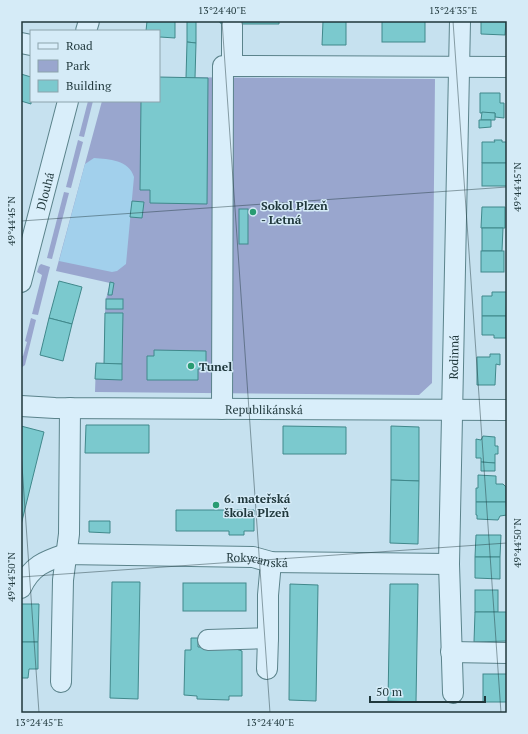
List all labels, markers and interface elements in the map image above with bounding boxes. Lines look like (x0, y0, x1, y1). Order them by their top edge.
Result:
text: 13°24'40"E (198, 4, 246, 17)
text: 13°24'35"E (429, 4, 477, 17)
legend (30, 30, 160, 102)
text: Road (66, 38, 93, 53)
text: Park (66, 58, 91, 73)
text: Building (66, 78, 112, 93)
text: 49°44'45"N (511, 162, 524, 212)
street label: Dlouhá (32, 170, 57, 212)
text: 49°44'45"N (5, 196, 18, 246)
place label: Sokol Plzeň - Letná (261, 198, 328, 227)
marker: Sokol Plzeň - Letná (248, 207, 258, 217)
street label: Rodinná (445, 335, 461, 380)
place label: Tunel (199, 359, 232, 374)
marker: Tunel (186, 361, 196, 371)
street label: Republikánská (225, 401, 303, 417)
place label: 6. mateřská škola Plzeň (224, 491, 291, 520)
marker: 6. mateřská škola Plzeň (211, 500, 221, 510)
text: 49°44'50"N (511, 518, 524, 568)
street label: Rokycanská (226, 549, 288, 570)
text: 49°44'50"N (5, 552, 18, 602)
scale bar (370, 678, 485, 704)
text: 50 m (376, 684, 403, 699)
text: 13°24'45"E (15, 716, 63, 729)
text: 13°24'40"E (246, 716, 294, 729)

